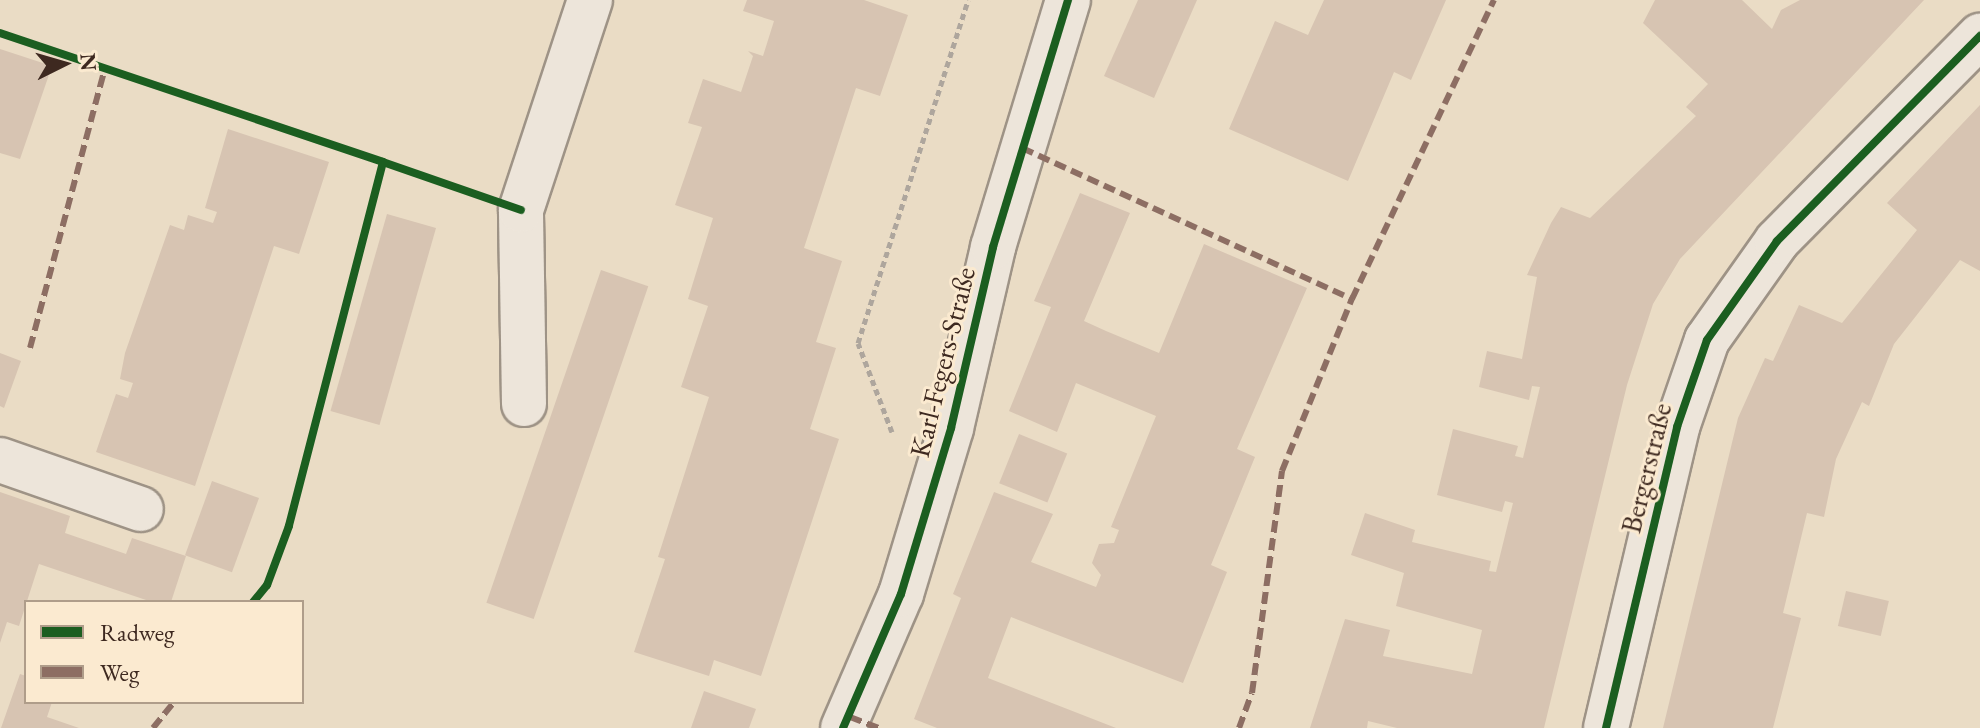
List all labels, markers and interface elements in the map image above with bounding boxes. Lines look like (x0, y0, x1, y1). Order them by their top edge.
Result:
north arrow (24, 24, 104, 104)
text: N (73, 52, 104, 72)
street label: Karl-Fegers-Straße (902, 263, 982, 461)
street label: Bergerstraße (1614, 400, 1678, 536)
legend (24, 600, 304, 704)
text: Radweg (100, 617, 174, 648)
text: Weg (100, 657, 139, 688)

